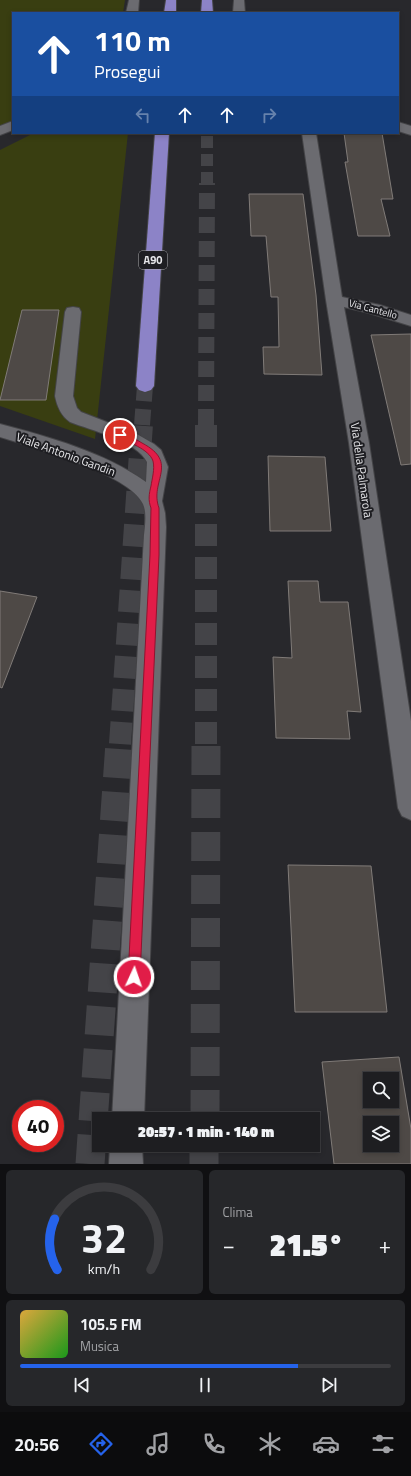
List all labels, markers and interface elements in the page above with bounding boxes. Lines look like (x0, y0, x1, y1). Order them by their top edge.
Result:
text: 110 m (94, 19, 171, 62)
icon: ahead (28, 28, 80, 80)
text: Prosegui (94, 58, 160, 85)
icon: left (132, 104, 154, 126)
icon: ahead (174, 104, 196, 126)
icon: ahead (216, 104, 238, 126)
icon: right (258, 104, 280, 126)
road number: A90 (139, 251, 167, 269)
street label: Via Cantello (347, 295, 399, 323)
pin (103, 418, 137, 452)
street label: Via della Palmarola (346, 421, 378, 519)
icon: arrive (109, 424, 131, 446)
street label: Viale Antonio Gandin (14, 427, 118, 481)
position arrow (113, 956, 155, 998)
map controls (363, 1072, 399, 1152)
button: search (363, 1072, 399, 1108)
speed limit sign: 40 (12, 1100, 64, 1152)
button: layers (363, 1116, 399, 1152)
text: 20:57 · 1 min · 140 m (138, 1120, 274, 1143)
text: Clima (223, 1202, 253, 1222)
text: 32 (81, 1206, 128, 1269)
text: 21.5° (270, 1222, 344, 1268)
text: − (223, 1228, 235, 1262)
text: + (379, 1228, 391, 1262)
text: km/h (88, 1258, 120, 1280)
text: 105.5 FM (80, 1313, 142, 1336)
text: Musica (80, 1336, 119, 1356)
icon: previous (71, 1374, 93, 1396)
icon: pause (194, 1374, 216, 1396)
icon: next (318, 1374, 340, 1396)
icon: directions (87, 1430, 115, 1458)
icon: music (144, 1430, 172, 1458)
icon: phone (200, 1430, 228, 1458)
icon: climate (256, 1430, 284, 1458)
icon: car (312, 1430, 340, 1458)
icon: filters (369, 1430, 397, 1458)
text: 20:56 (14, 1431, 59, 1458)

